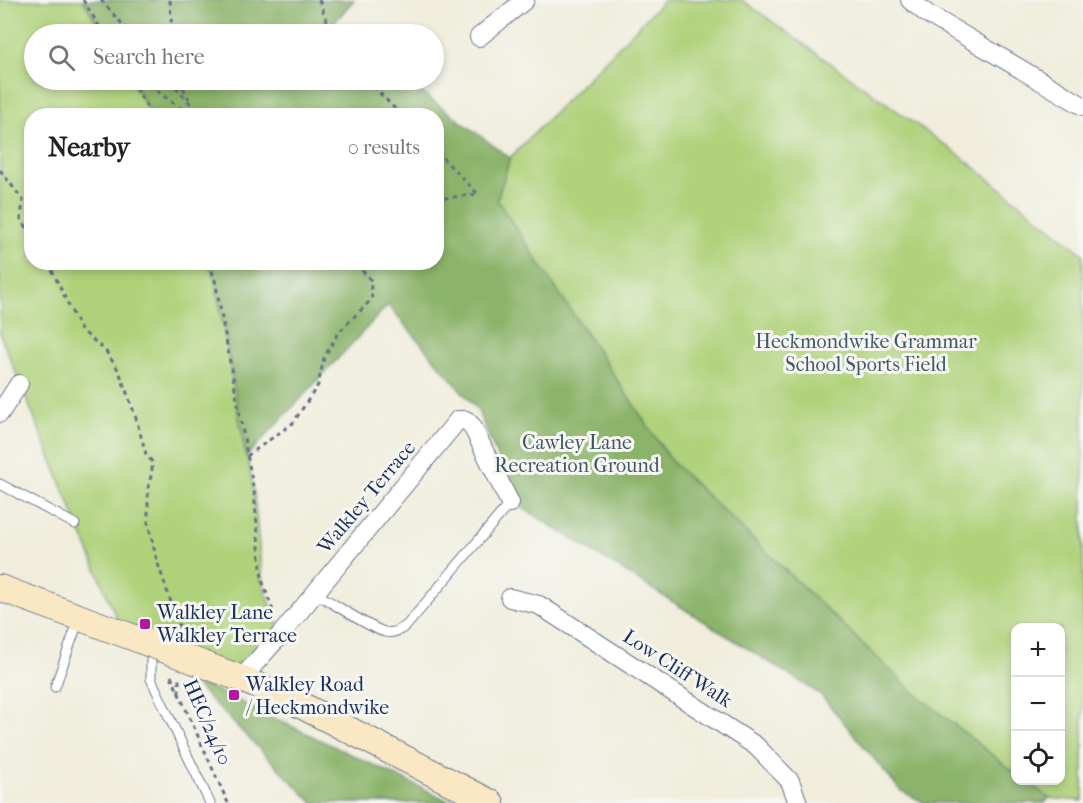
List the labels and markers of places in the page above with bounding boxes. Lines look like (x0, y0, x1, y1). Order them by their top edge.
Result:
place label: Walkley Lane Walkley Terrace (156, 601, 297, 647)
marker: Walkley Lane Walkley Terrace (138, 617, 152, 631)
place label: Walkley Road / Heckmondwike (245, 673, 389, 719)
marker: Walkley Road / Heckmondwike (227, 688, 241, 702)

